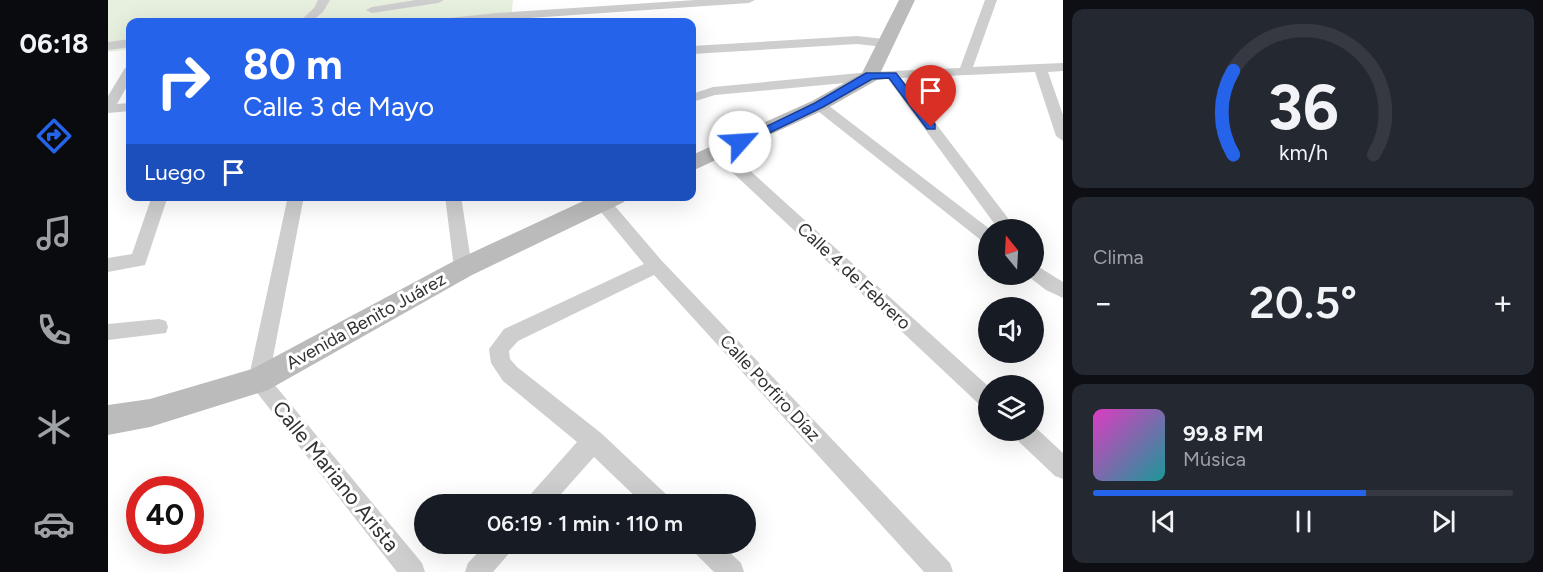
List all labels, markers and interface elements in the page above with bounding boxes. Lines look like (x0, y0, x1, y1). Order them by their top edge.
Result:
text: 06:18 (19, 27, 89, 60)
text: 80 m (243, 39, 343, 90)
icon: right (144, 42, 222, 120)
pin (905, 65, 956, 127)
text: 36 (1268, 71, 1338, 146)
icon: arrive (914, 74, 947, 107)
text: Calle 3 de Mayo (243, 90, 434, 123)
position arrow (708, 110, 772, 174)
icon: directions (33, 115, 75, 157)
text: km/h (1279, 141, 1327, 166)
icon: arrive (217, 156, 250, 189)
text: Luego (144, 159, 205, 186)
icon: music (33, 212, 75, 254)
street label: Calle 4 de Febrero (793, 218, 915, 334)
north arrow (978, 219, 1044, 285)
map controls (978, 219, 1044, 441)
text: Clima (1093, 245, 1144, 269)
street label: Avenida Benito Juárez (282, 268, 450, 374)
text: 20.5° (1249, 275, 1357, 329)
text: − (1093, 283, 1114, 322)
text: + (1492, 283, 1513, 322)
button: sound (978, 297, 1044, 363)
icon: phone (33, 309, 75, 351)
street label: Calle Porfiro Díaz (715, 330, 825, 446)
button: layers (978, 375, 1044, 441)
street label: Calle Mariano Arista (268, 396, 404, 556)
icon: climate (33, 406, 75, 448)
text: 99.8 FM (1183, 420, 1264, 447)
text: Música (1183, 447, 1246, 471)
speed limit sign: 40 (126, 476, 204, 554)
icon: car (33, 503, 75, 545)
icon: previous (1147, 505, 1180, 538)
icon: pause (1287, 505, 1320, 538)
icon: next (1427, 505, 1460, 538)
text: 06:19 · 1 min · 110 m (487, 510, 683, 537)

